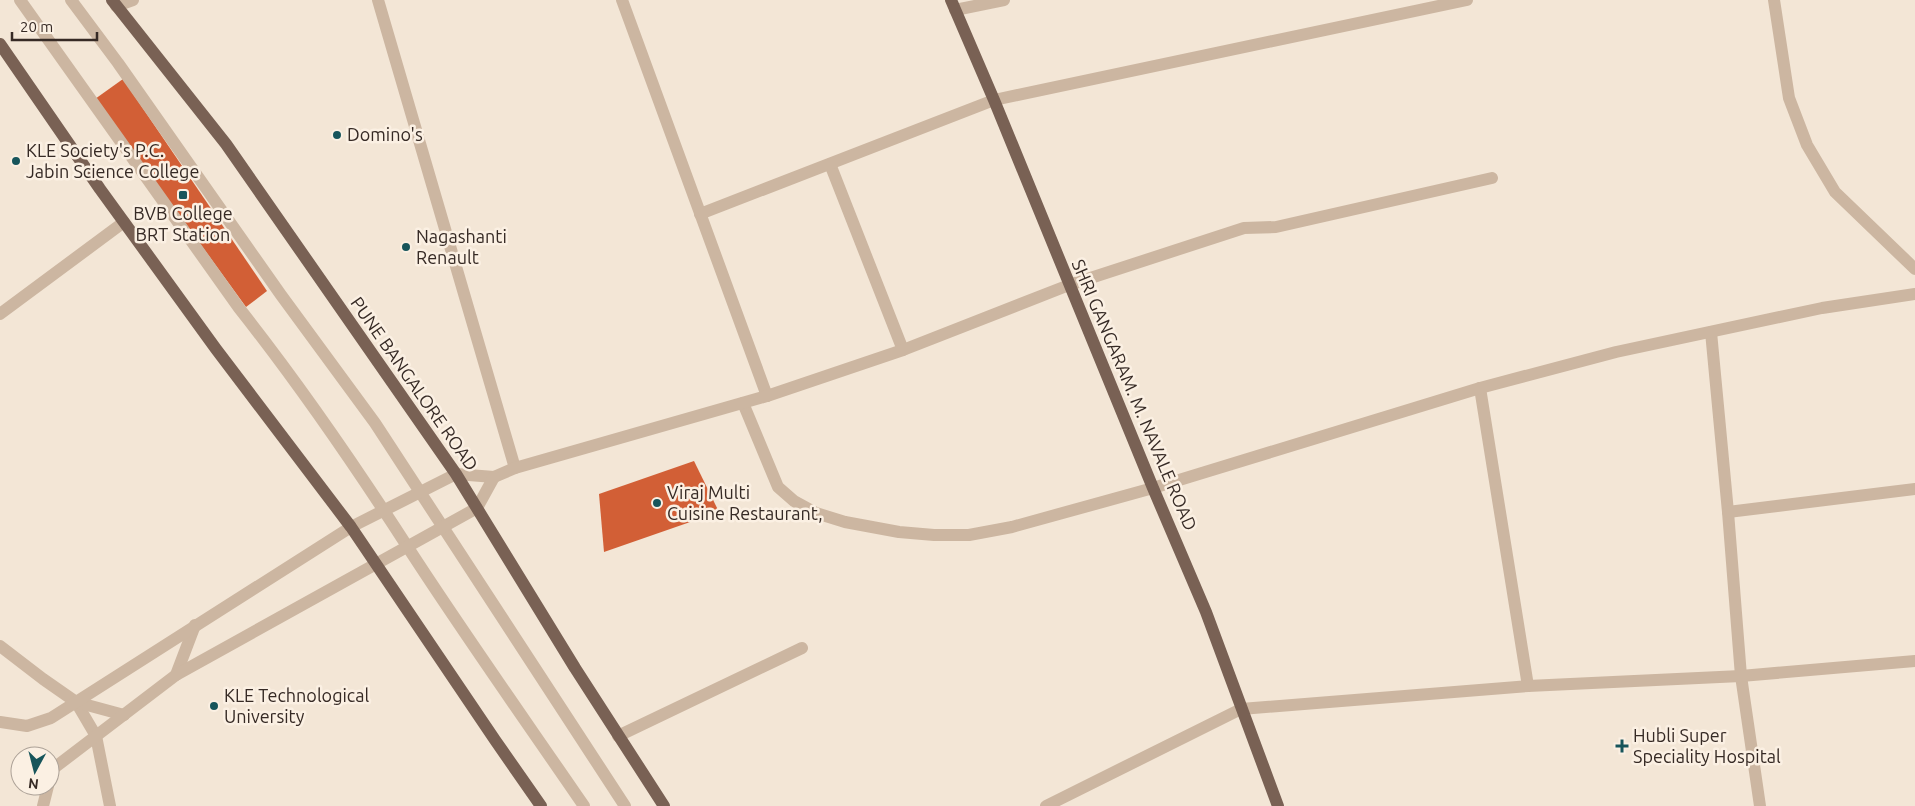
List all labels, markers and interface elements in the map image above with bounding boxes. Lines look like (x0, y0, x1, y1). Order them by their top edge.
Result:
scale bar (12, 10, 98, 42)
text: 20 m (20, 18, 53, 35)
place label: Domino's (347, 124, 423, 144)
marker: Domino's (331, 129, 343, 141)
place label: KLE Society's P.C. Jabin Science College (26, 140, 199, 181)
marker: KLE Society's P.C. Jabin Science College (10, 155, 22, 167)
marker: BVB College BRT Station (177, 189, 189, 201)
place label: BVB College BRT Station (133, 203, 233, 244)
place label: Nagashanti Renault (416, 226, 507, 267)
marker: Nagashanti Renault (400, 241, 412, 253)
street label: SHRI GANGARAM. M. NAVALE ROAD (1069, 256, 1201, 533)
street label: PUNE BANGALORE ROAD (347, 293, 482, 474)
place label: Viraj Multi Cuisine Restaurant, (667, 482, 823, 523)
marker: Viraj Multi Cuisine Restaurant, (651, 497, 663, 509)
place label: KLE Technological University (224, 685, 369, 726)
marker: KLE Technological University (208, 700, 220, 712)
place label: Hubli Super Speciality Hospital (1633, 725, 1781, 766)
marker: Hubli Super Speciality Hospital (1615, 739, 1629, 753)
north arrow (10, 746, 60, 796)
text: N (27, 775, 40, 792)

